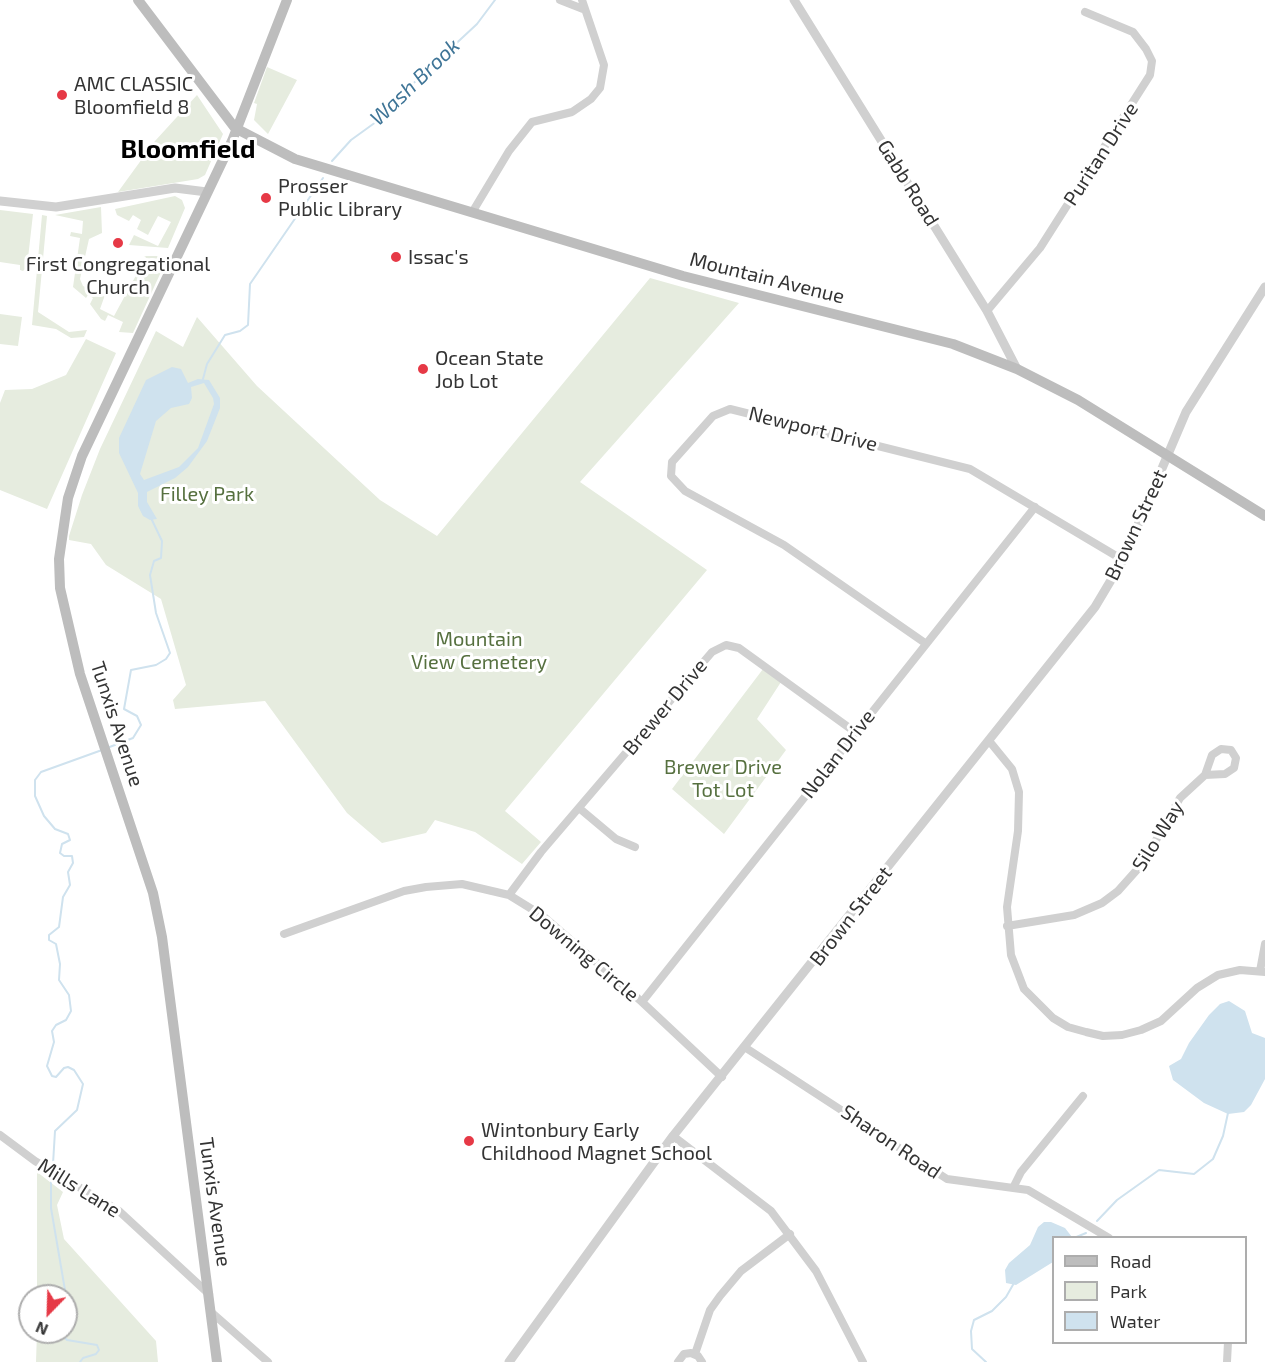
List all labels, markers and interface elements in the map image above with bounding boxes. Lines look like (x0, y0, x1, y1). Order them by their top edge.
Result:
water label: Wash Brook (365, 33, 465, 131)
place label: AMC CLASSIC Bloomfield 8 (74, 72, 193, 119)
marker: AMC CLASSIC Bloomfield 8 (55, 88, 69, 102)
street label: Puritan Drive (1059, 98, 1143, 210)
district label: Bloomfield (121, 133, 255, 165)
street label: Gabb Road (872, 136, 944, 230)
place label: Prosser Public Library (278, 174, 402, 221)
marker: Prosser Public Library (259, 191, 273, 205)
marker: First Congregational Church (111, 236, 125, 250)
place label: Issac's (408, 245, 469, 269)
street label: Mountain Avenue (687, 247, 847, 309)
marker: Issac's (389, 250, 403, 264)
place label: First Congregational Church (26, 252, 210, 299)
place label: Ocean State Job Lot (435, 346, 544, 393)
marker: Ocean State Job Lot (416, 362, 430, 376)
street label: Newport Drive (746, 401, 880, 457)
street label: Brown Street (1100, 466, 1172, 584)
park label: Filley Park (160, 482, 254, 506)
park label: Mountain View Cemetery (411, 627, 547, 674)
street label: Brewer Drive (618, 654, 712, 760)
street label: Tunxis Avenue (85, 658, 149, 790)
street label: Nolan Drive (796, 705, 880, 803)
park label: Brewer Drive Tot Lot (664, 755, 782, 802)
street label: Silo Way (1127, 796, 1189, 876)
street label: Brown Street (805, 861, 897, 971)
street label: Downing Circle (524, 901, 644, 1007)
street label: Sharon Road (837, 1100, 945, 1184)
place label: Wintonbury Early Childhood Magnet School (481, 1118, 712, 1165)
marker: Wintonbury Early Childhood Magnet School (462, 1134, 476, 1148)
street label: Tunxis Avenue (194, 1136, 236, 1268)
street label: Mills Lane (33, 1153, 125, 1223)
legend (1052, 1236, 1247, 1344)
text: Road (1110, 1250, 1151, 1272)
text: Park (1110, 1280, 1147, 1302)
north arrow (18, 1284, 78, 1344)
text: Water (1110, 1310, 1160, 1332)
text: N (33, 1318, 51, 1340)

